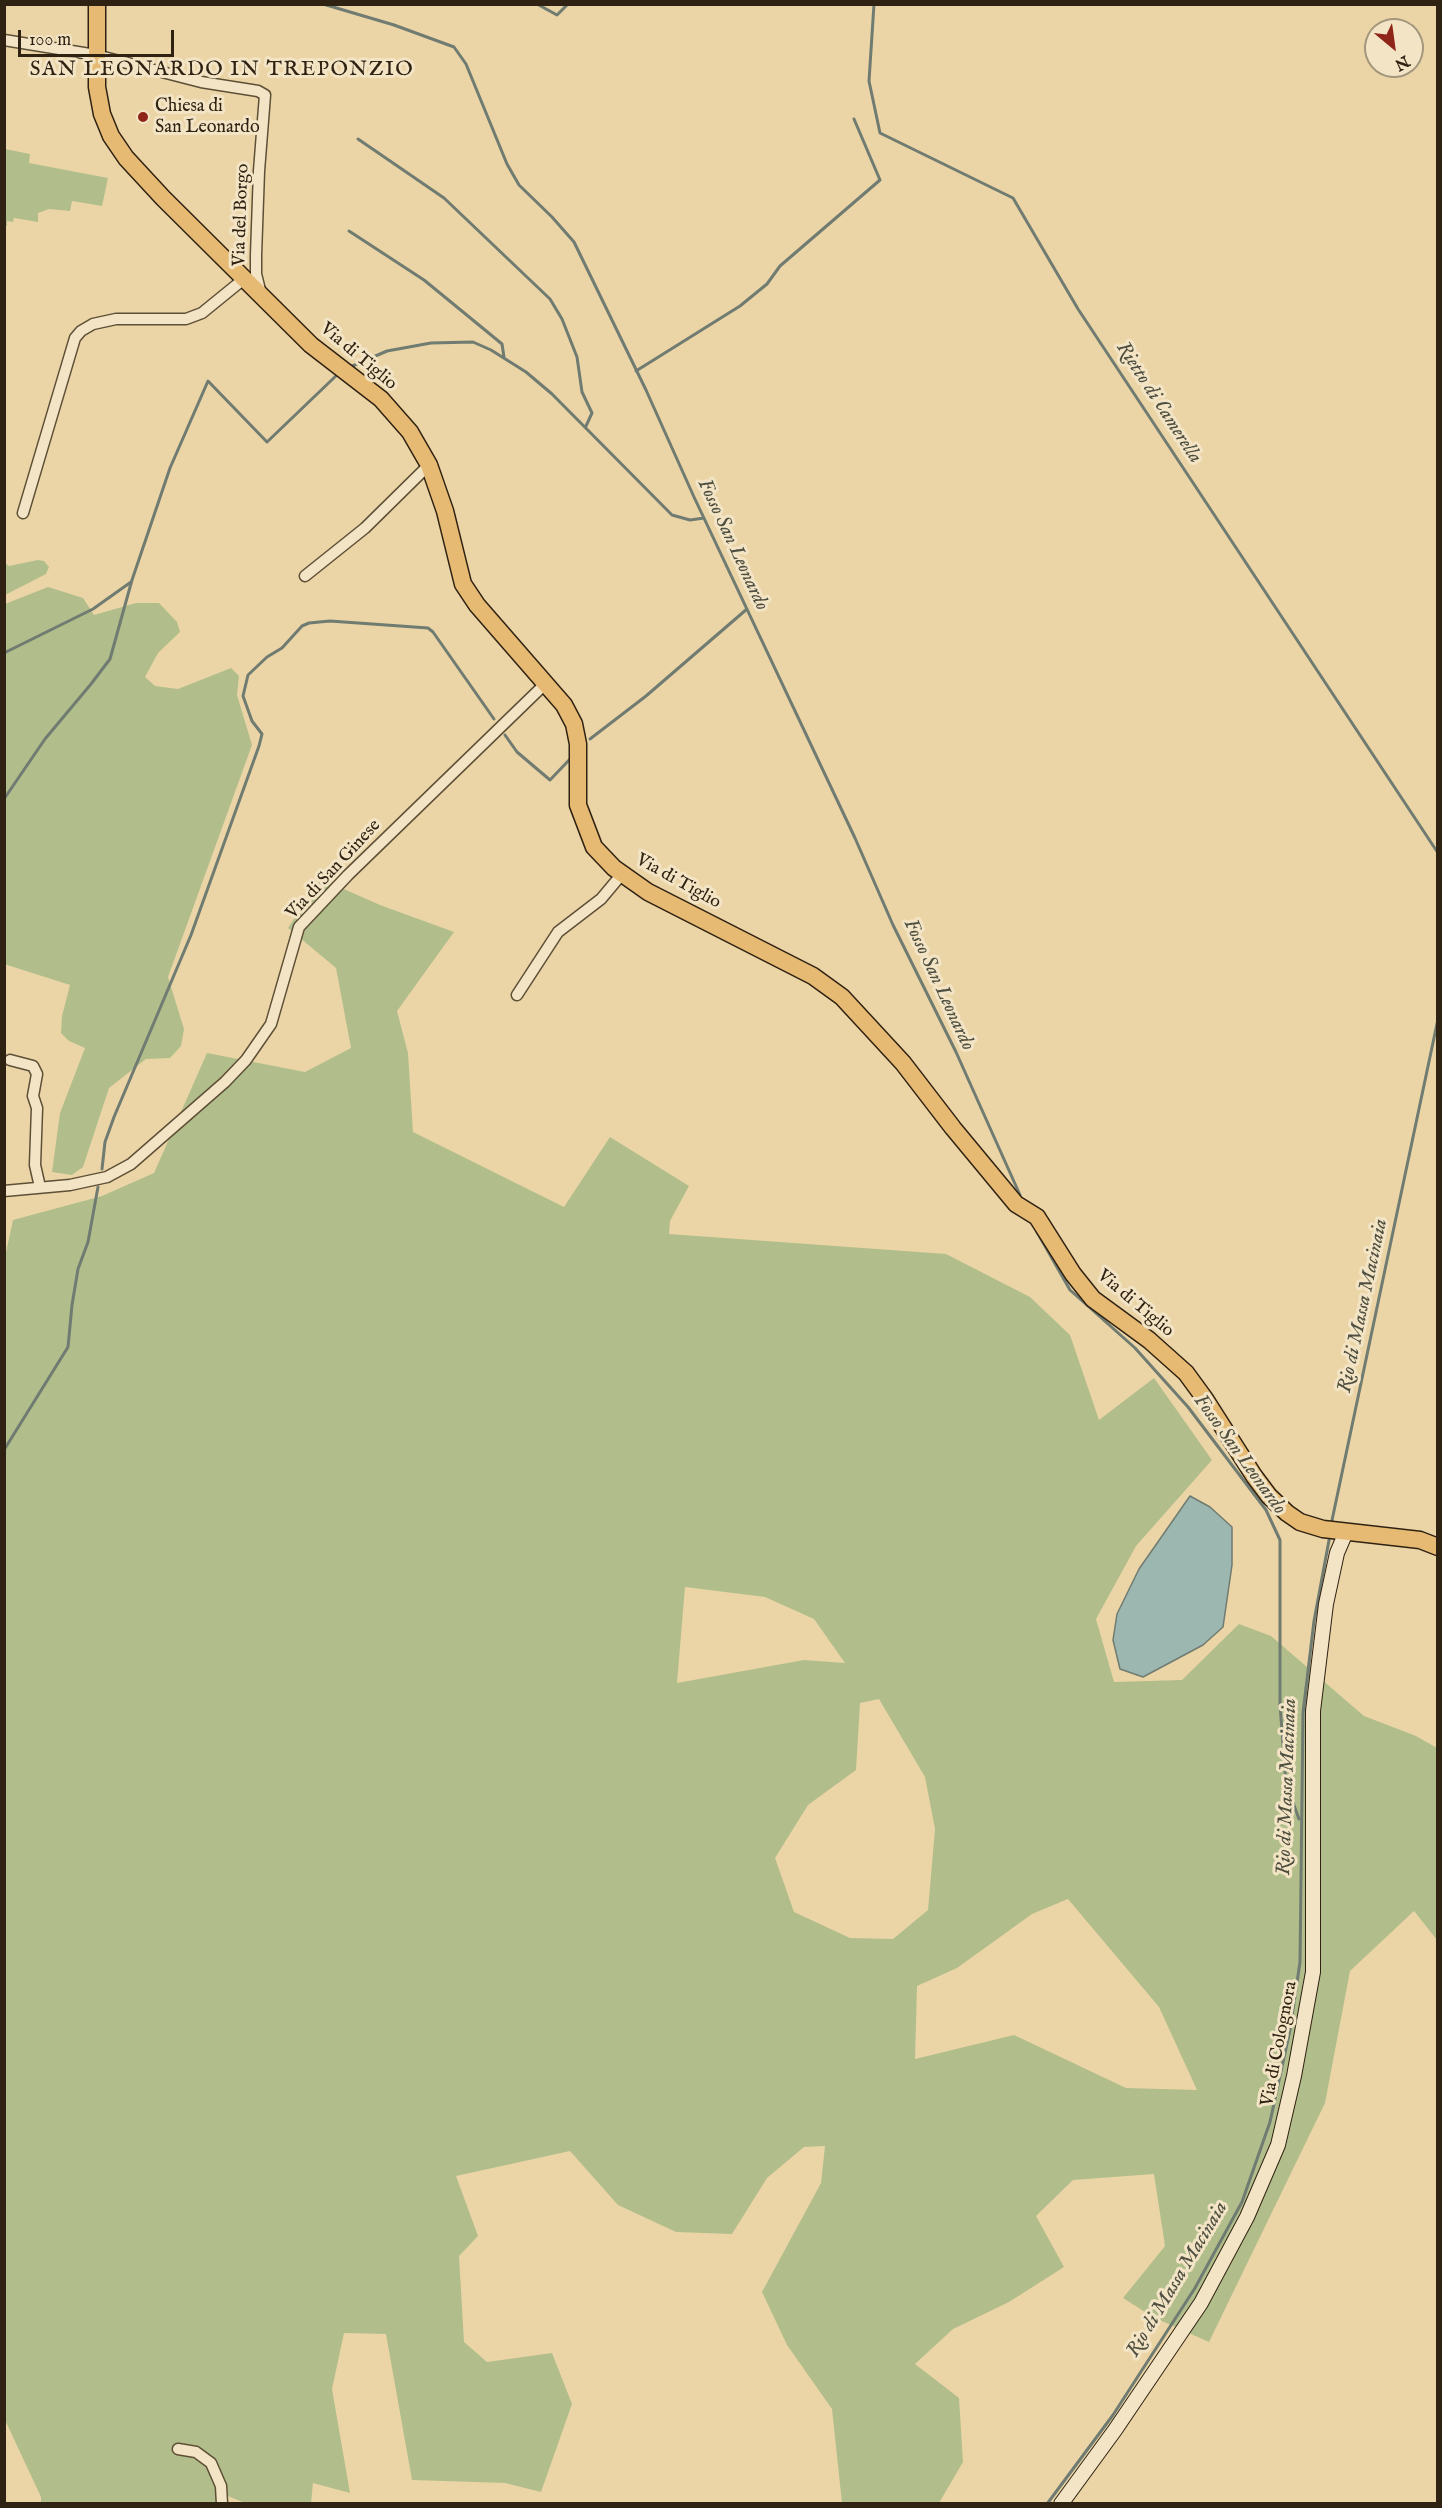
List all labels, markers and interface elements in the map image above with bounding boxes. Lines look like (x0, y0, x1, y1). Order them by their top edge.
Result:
scale bar (21, 18, 177, 56)
north arrow (1364, 18, 1424, 78)
text: 100 m (29, 29, 71, 52)
text: N (1391, 50, 1413, 74)
district label: SAN LEONARDO IN TREPONZIO (30, 58, 414, 84)
place label: Chiesa di San Leonardo (155, 96, 260, 138)
marker: Chiesa di San Leonardo (136, 110, 150, 124)
street label: Via del Borgo (229, 163, 255, 267)
street label: Via di Tiglio (315, 319, 401, 395)
water label: Rietto di Camerella (1110, 338, 1206, 468)
water label: Fosso San Leonardo (691, 475, 773, 615)
street label: Via di San Ginese (282, 816, 386, 924)
street label: Via di Tiglio (632, 850, 724, 914)
water label: Fosso San Leonardo (897, 915, 979, 1055)
water label: Rio di Massa Macinaia (1334, 1217, 1394, 1395)
street label: Via di Tiglio (1092, 1266, 1178, 1342)
water label: Fosso San Leonardo (1187, 1390, 1291, 1520)
water label: Rio di Massa Macinaia (1273, 1698, 1303, 1876)
street label: Via di Colognora (1257, 1980, 1303, 2108)
water label: Rio di Massa Macinaia (1122, 2198, 1234, 2362)

